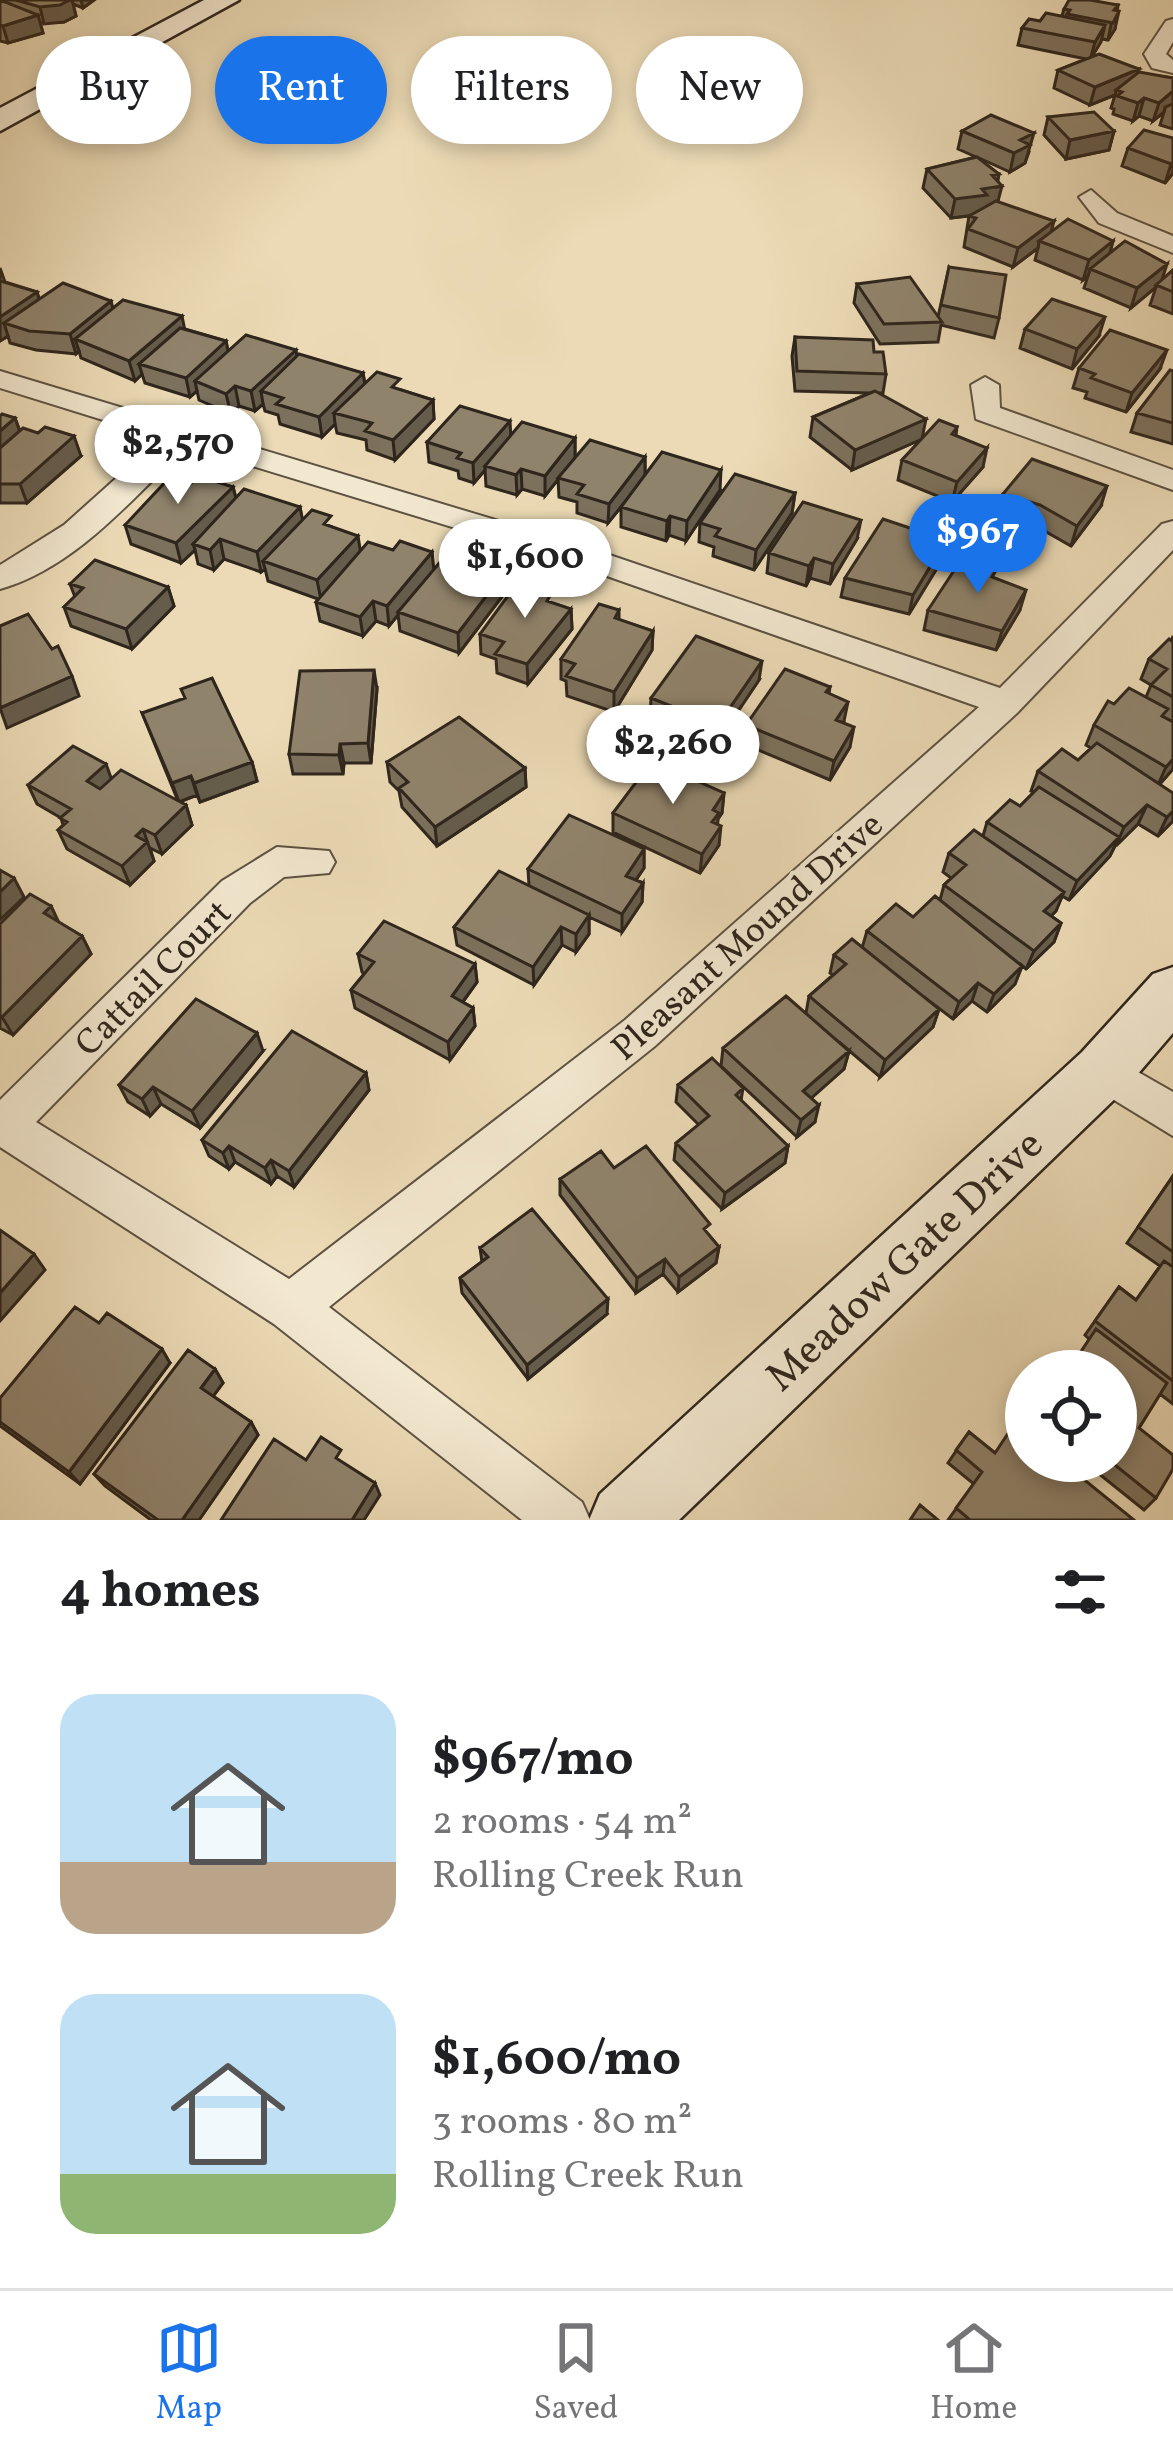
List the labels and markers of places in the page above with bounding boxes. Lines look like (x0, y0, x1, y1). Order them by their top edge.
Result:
pin: $2,570 (80, 405, 276, 507)
pin: $967 (907, 494, 1049, 596)
pin: $1,600 (427, 519, 623, 621)
pin: $2,260 (575, 705, 771, 807)

